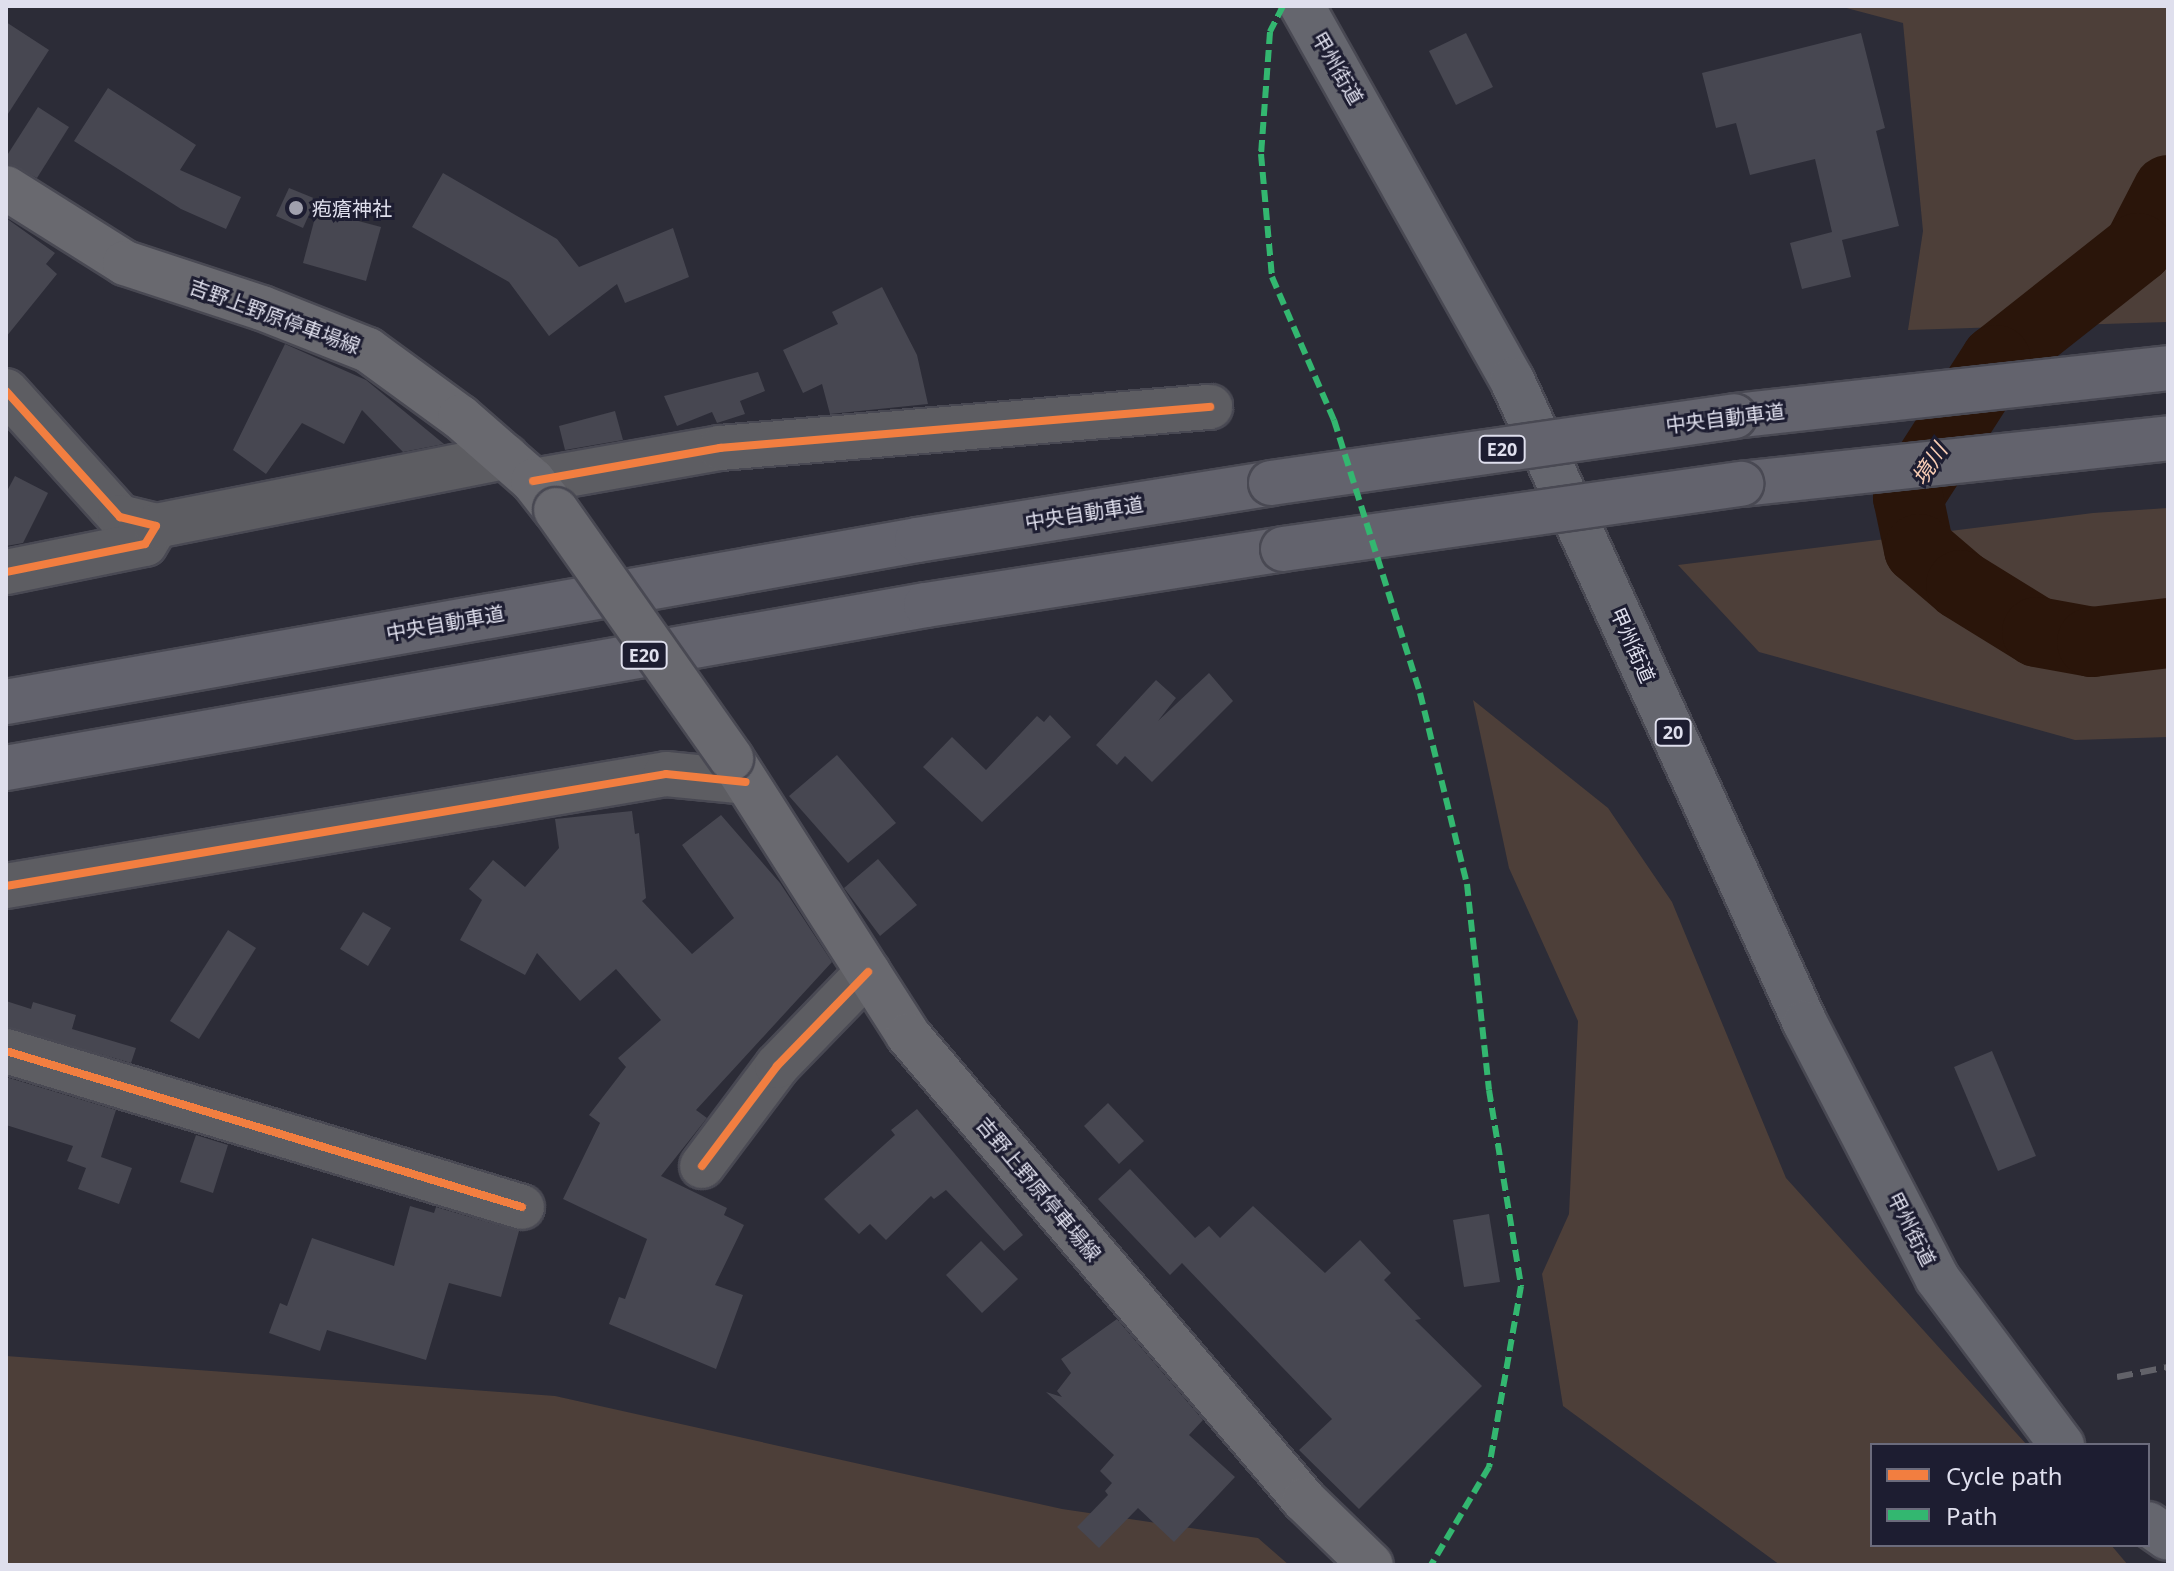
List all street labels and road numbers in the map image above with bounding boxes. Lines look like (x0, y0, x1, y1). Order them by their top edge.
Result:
street label: 甲州街道 (1308, 27, 1368, 109)
street label: 吉野上野原停車場線 (186, 274, 364, 358)
street label: 中央自動車道 (1664, 399, 1786, 437)
road number: E20 (1478, 435, 1526, 463)
street label: 中央自動車道 (1023, 492, 1145, 534)
street label: 中央自動車道 (384, 601, 506, 645)
street label: 甲州街道 (1606, 604, 1660, 686)
road number: E20 (620, 641, 668, 669)
road number: 20 (1653, 718, 1693, 746)
street label: 吉野上野原停車場線 (972, 1112, 1106, 1266)
street label: 甲州街道 (1883, 1188, 1941, 1270)

